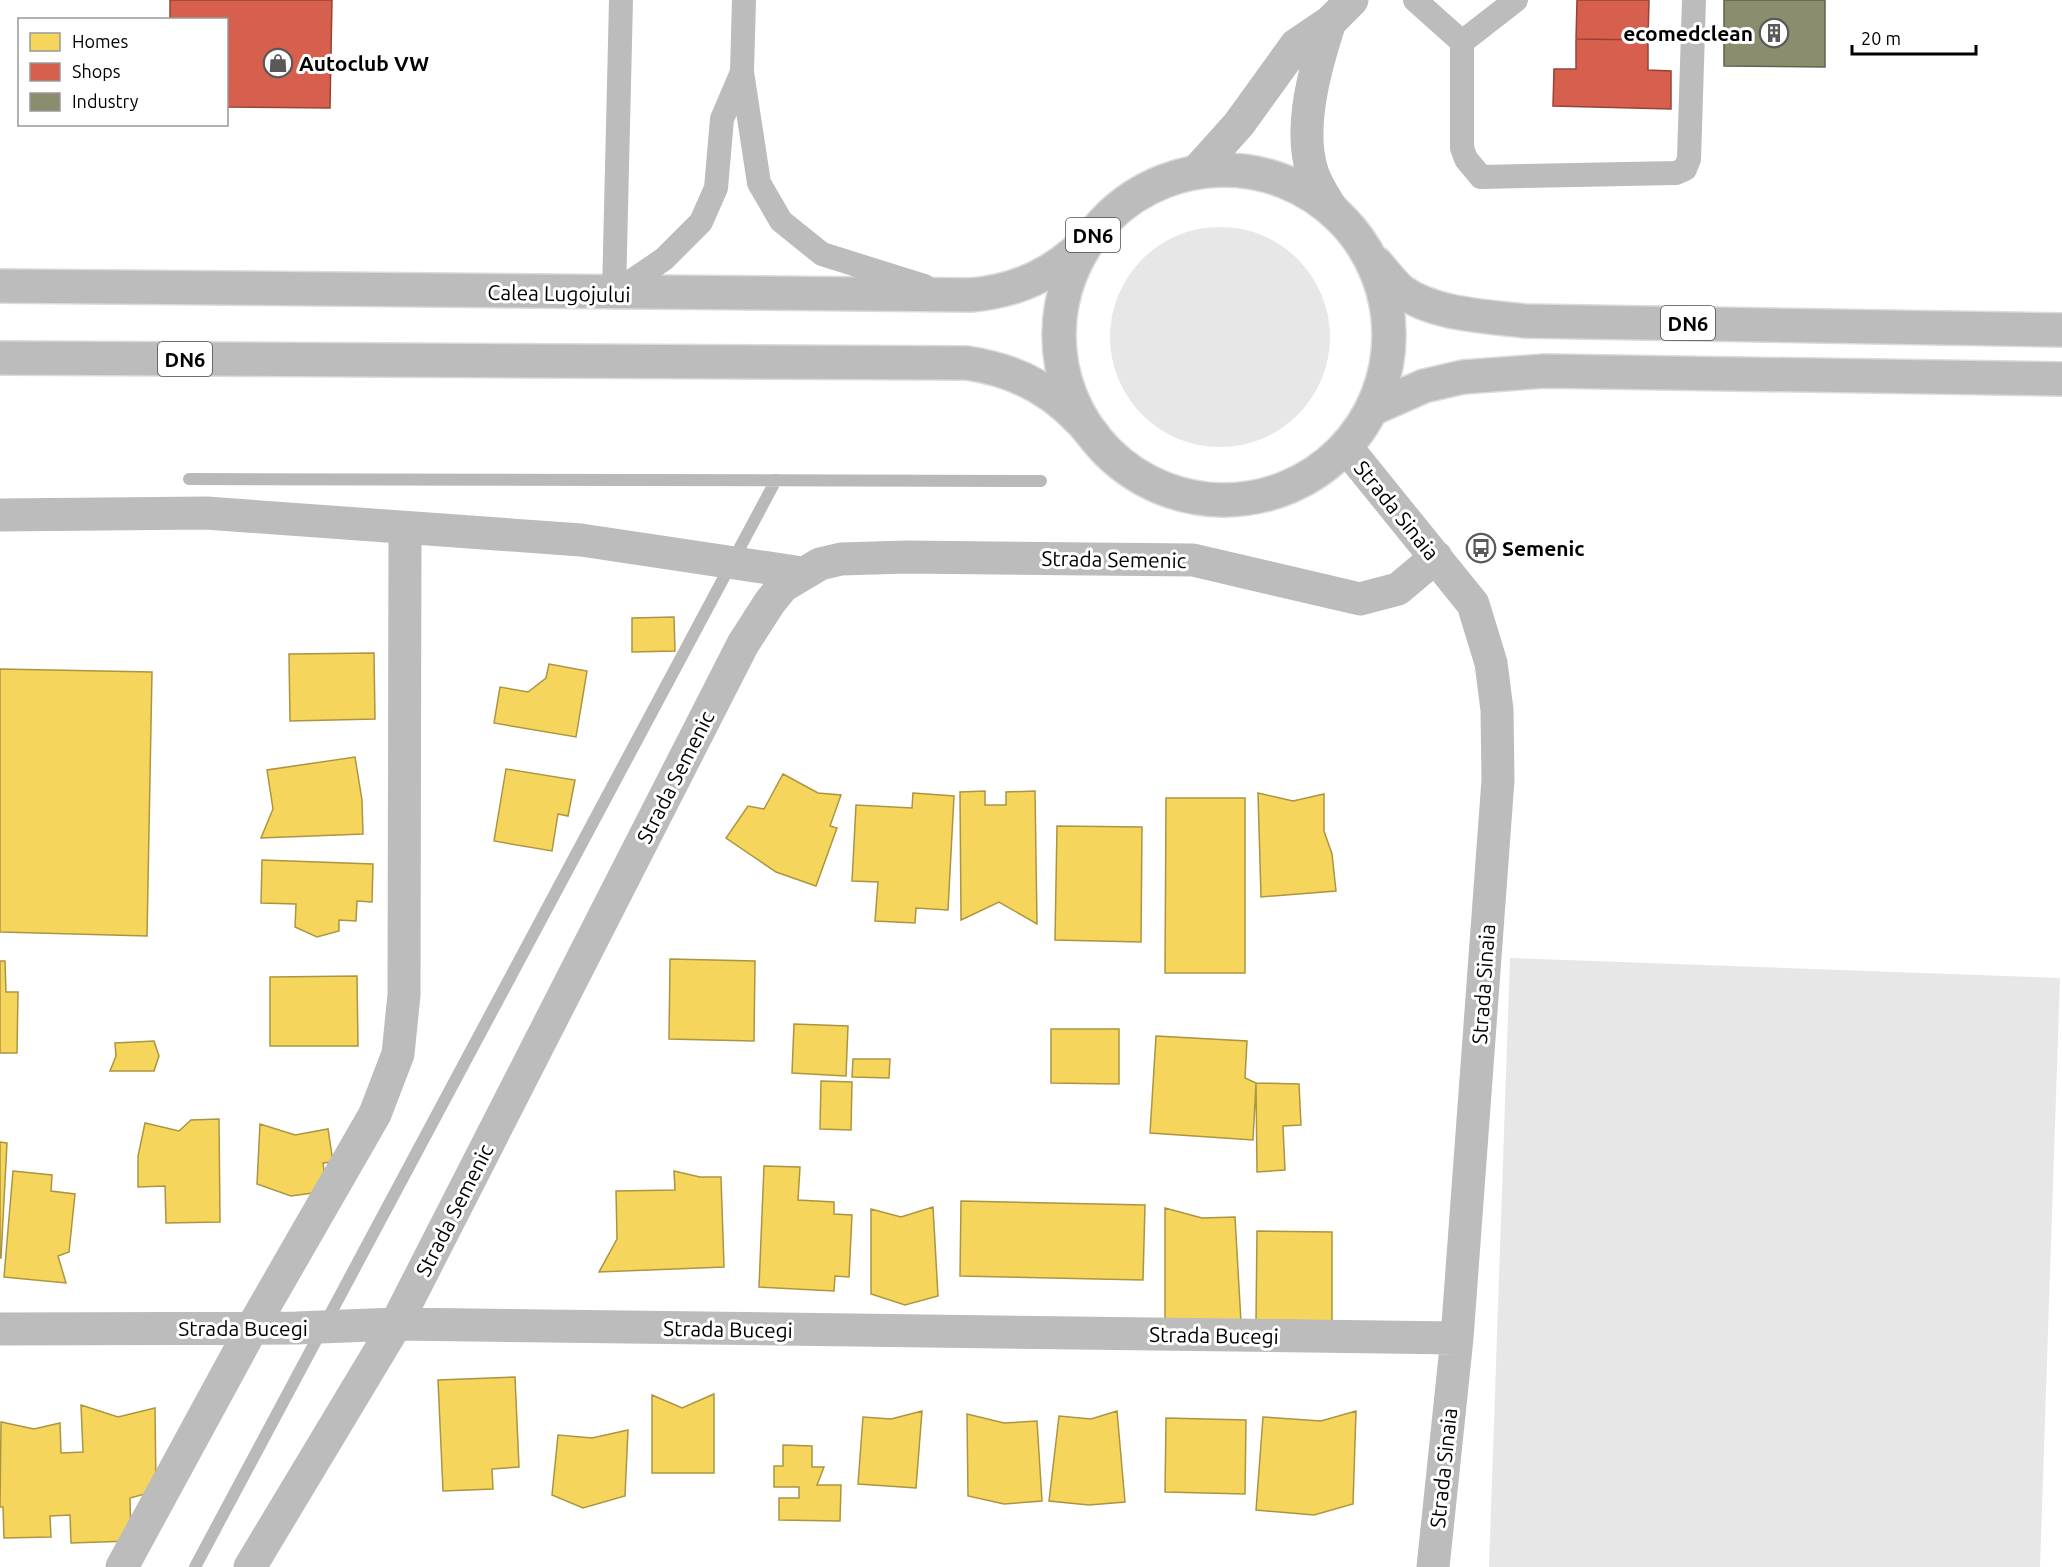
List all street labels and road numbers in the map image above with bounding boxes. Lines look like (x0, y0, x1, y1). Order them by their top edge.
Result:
road number: DN6 (1066, 218, 1120, 252)
street label: Calea Lugojului (487, 280, 631, 306)
road number: DN6 (1661, 306, 1715, 340)
road number: DN6 (158, 342, 212, 376)
street label: Strada Sinaia (1350, 456, 1444, 564)
street label: Strada Semenic (1041, 546, 1187, 572)
street label: Strada Semenic (631, 707, 719, 847)
street label: Strada Sinaia (1467, 923, 1499, 1045)
street label: Strada Semenic (410, 1140, 498, 1280)
street label: Strada Bucegi (178, 1316, 308, 1340)
street label: Strada Bucegi (663, 1316, 793, 1342)
street label: Strada Bucegi (1149, 1322, 1279, 1348)
street label: Strada Sinaia (1425, 1407, 1461, 1529)

